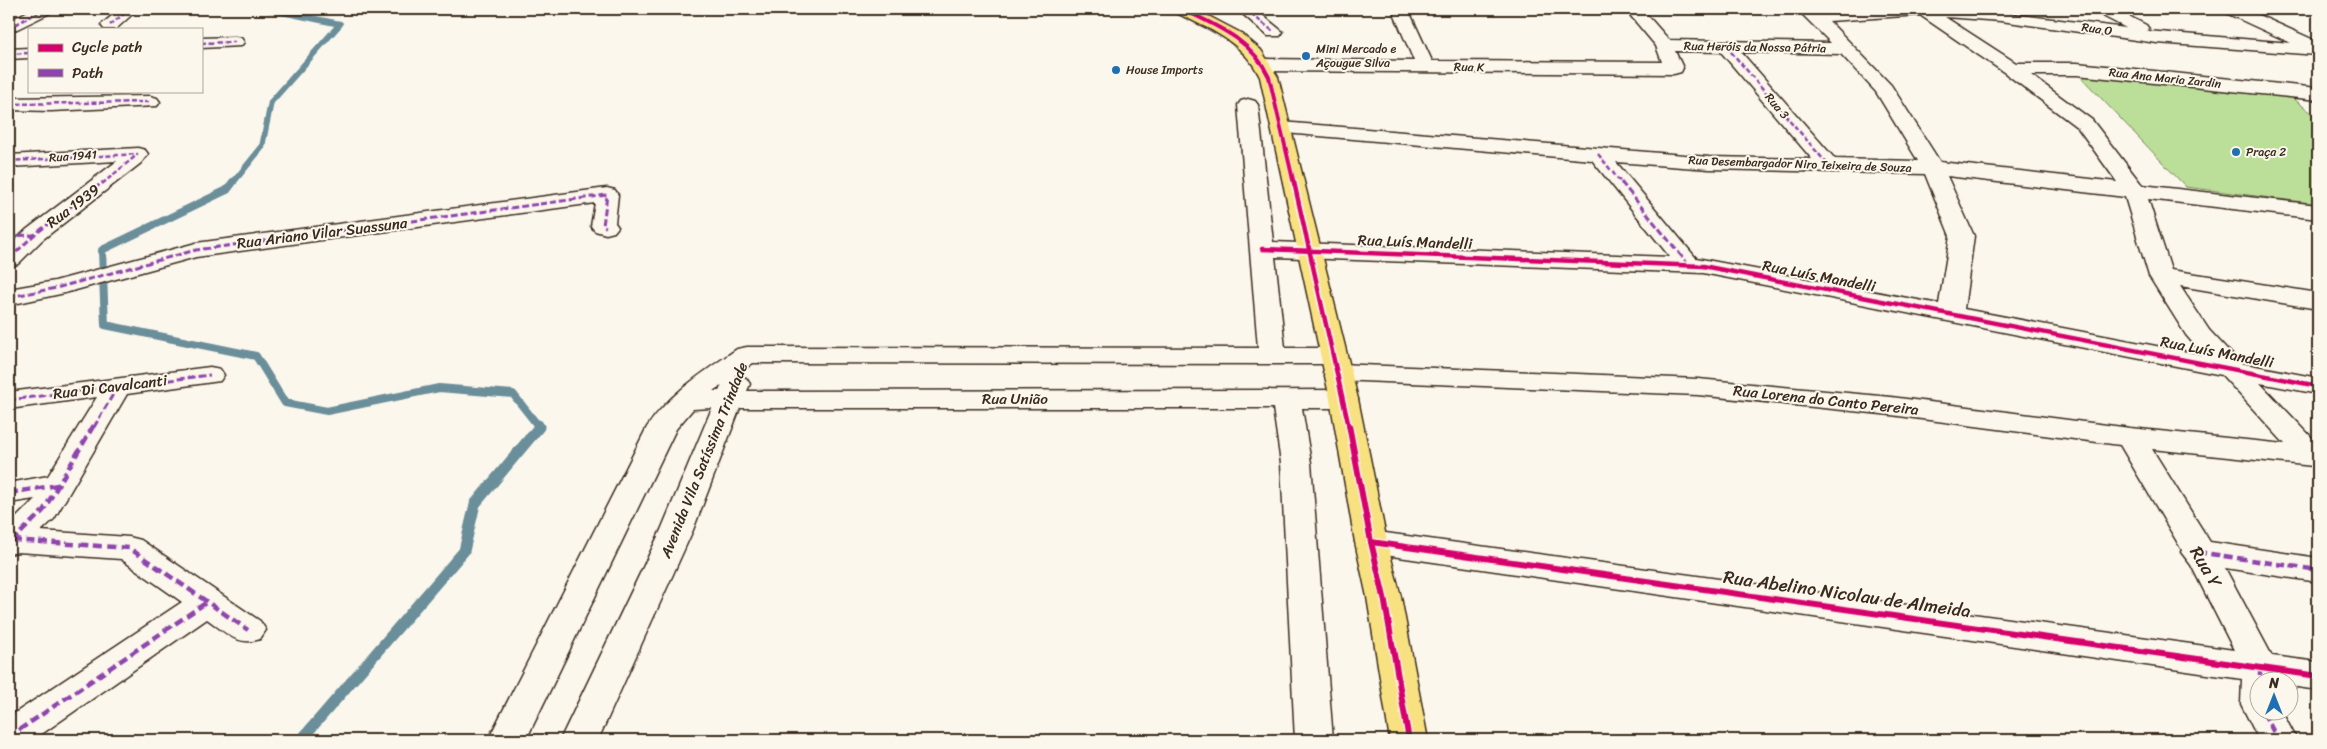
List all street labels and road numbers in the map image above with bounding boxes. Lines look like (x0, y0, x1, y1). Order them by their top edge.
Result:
street label: Rua O (2080, 16, 2114, 42)
street label: Rua Heróis da Nossa Pátria (1684, 35, 1826, 59)
street label: Rua K (1454, 56, 1485, 78)
street label: Rua Ana Maria Zardin (2108, 61, 2223, 95)
street label: Rua 3 (1759, 88, 1795, 125)
street label: Rua 1941 (48, 143, 98, 169)
street label: Rua Desembargador Niro Teixeira de Souza (1688, 149, 1912, 179)
street label: Rua 1939 (41, 177, 105, 235)
street label: Rua Ariano Vilar Suassuna (235, 210, 409, 256)
street label: Rua Luís Mandelli (1357, 227, 1474, 257)
street label: Rua Luís Mandelli (1760, 252, 1879, 300)
street label: Rua Luís Mandelli (2158, 328, 2277, 376)
street label: Avenida Vila Satíssima Trindade (652, 358, 755, 563)
street label: Rua Di Cavalcanti (52, 367, 169, 407)
street label: Rua Lorena do Canto Pereira (1732, 377, 1920, 423)
street label: Rua União (982, 386, 1048, 412)
street label: Rua Y (2181, 540, 2232, 595)
street label: Rua Abelino Nicolau de Almeida (1721, 561, 1973, 627)

